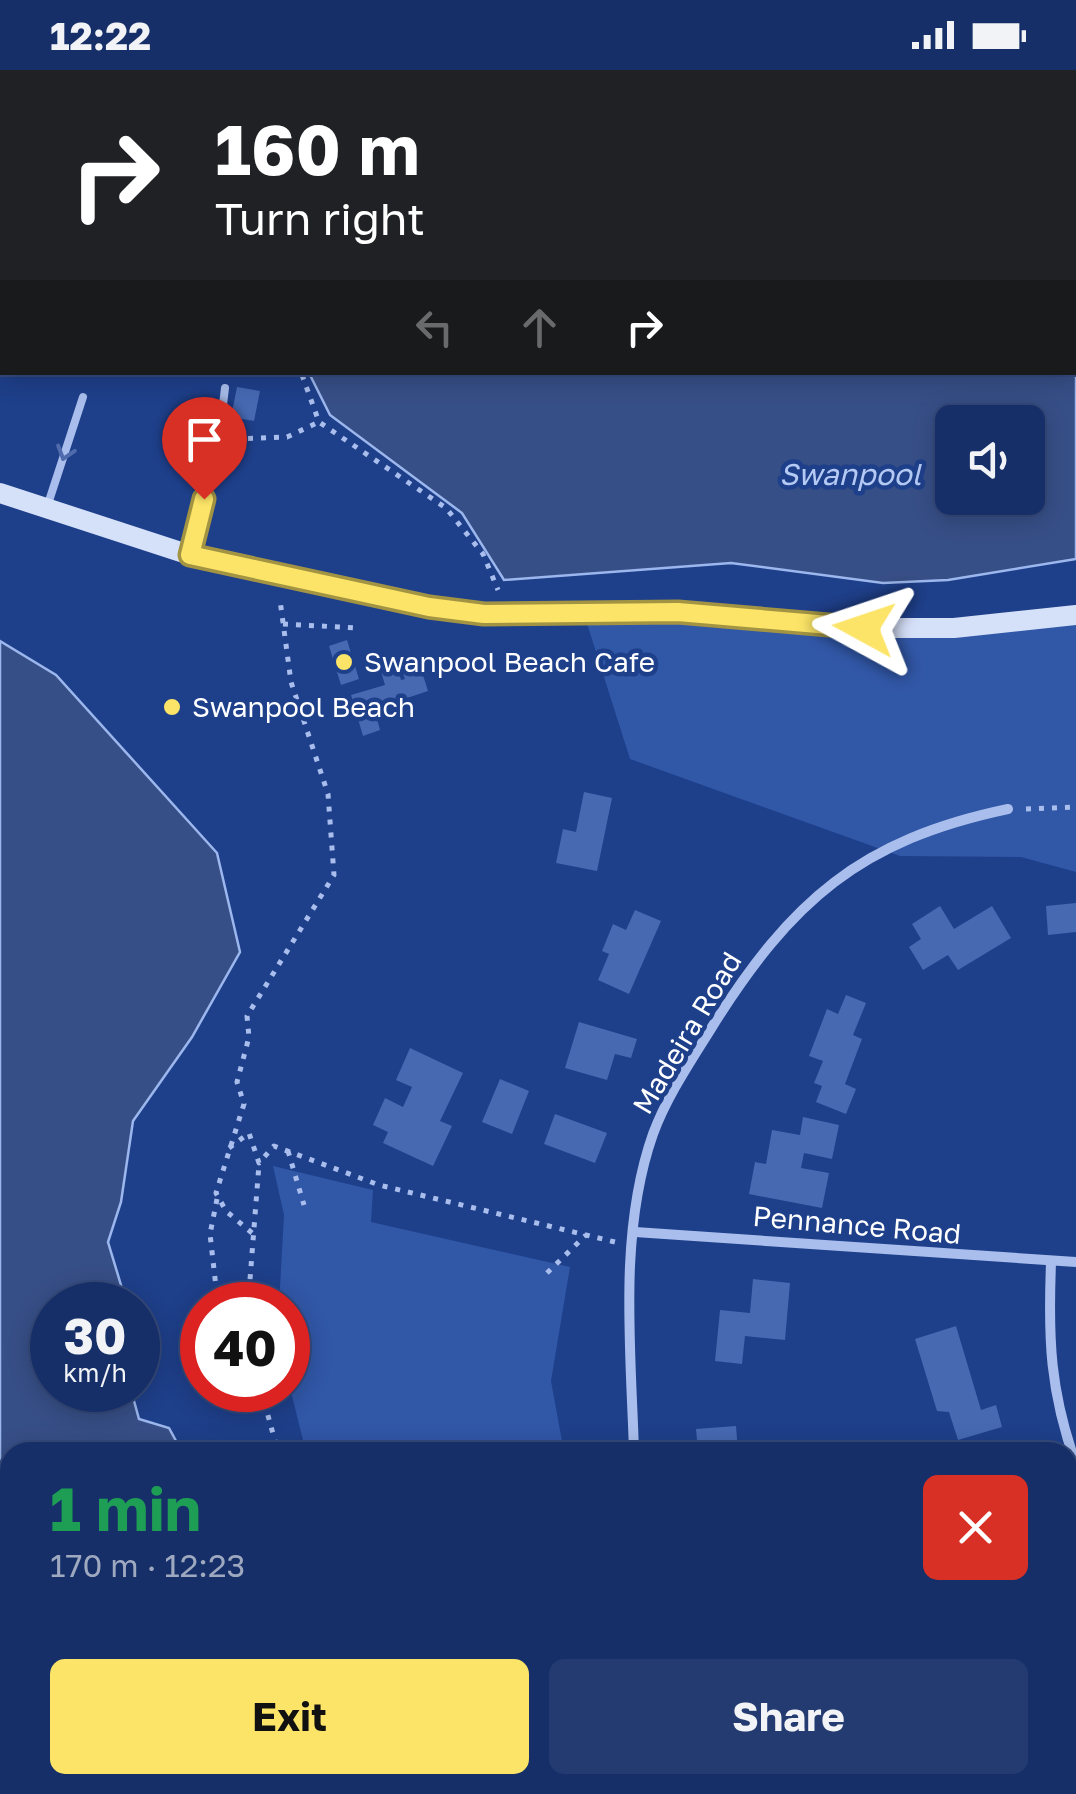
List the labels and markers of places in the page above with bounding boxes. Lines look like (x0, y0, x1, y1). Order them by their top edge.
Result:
pin (162, 397, 247, 500)
place label: Swanpool Beach Cafe (364, 645, 655, 678)
marker: Swanpool Beach Cafe (333, 651, 355, 673)
place label: Swanpool Beach (192, 690, 415, 723)
marker: Swanpool Beach (161, 696, 183, 718)

